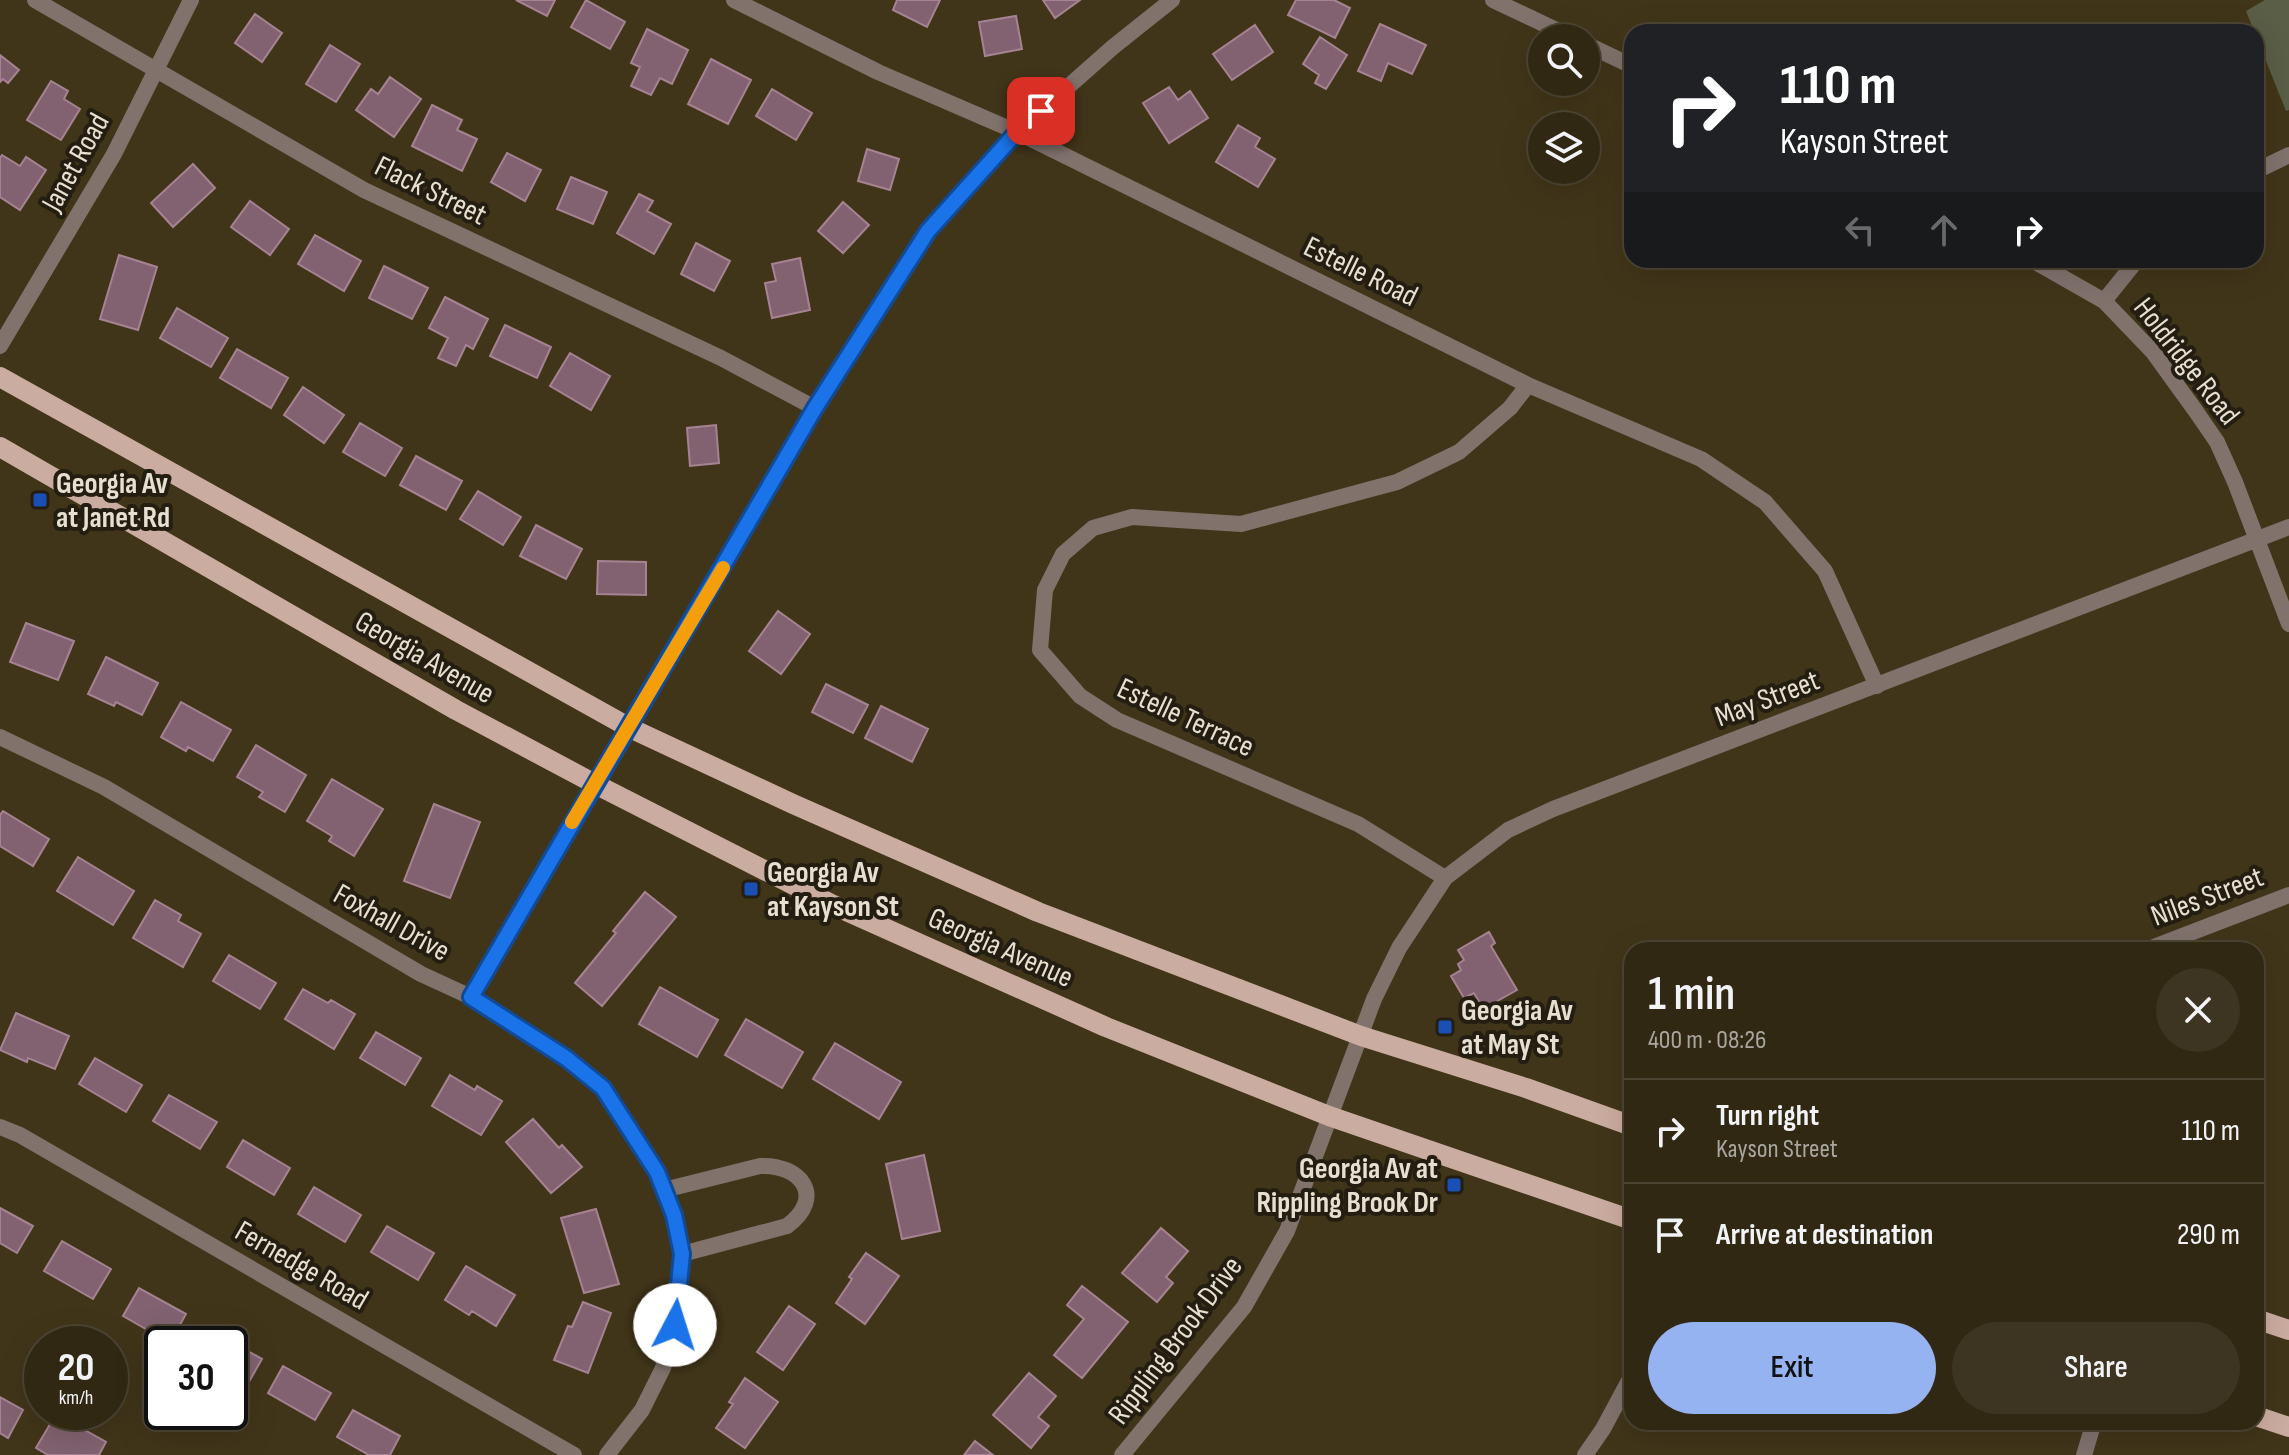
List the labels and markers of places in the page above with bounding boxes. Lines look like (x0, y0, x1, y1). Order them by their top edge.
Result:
pin (1007, 77, 1075, 145)
place label: Georgia Av at Janet Rd (56, 466, 170, 536)
marker: Georgia Av at Janet Rd (31, 491, 49, 509)
place label: Georgia Av at Kayson St (767, 855, 899, 925)
marker: Georgia Av at Kayson St (742, 880, 760, 898)
place label: Georgia Av at May St (1461, 993, 1574, 1063)
marker: Georgia Av at May St (1436, 1018, 1454, 1036)
place label: Georgia Av at Rippling Brook Dr (1256, 1151, 1438, 1221)
marker: Georgia Av at Rippling Brook Dr (1445, 1176, 1463, 1194)

